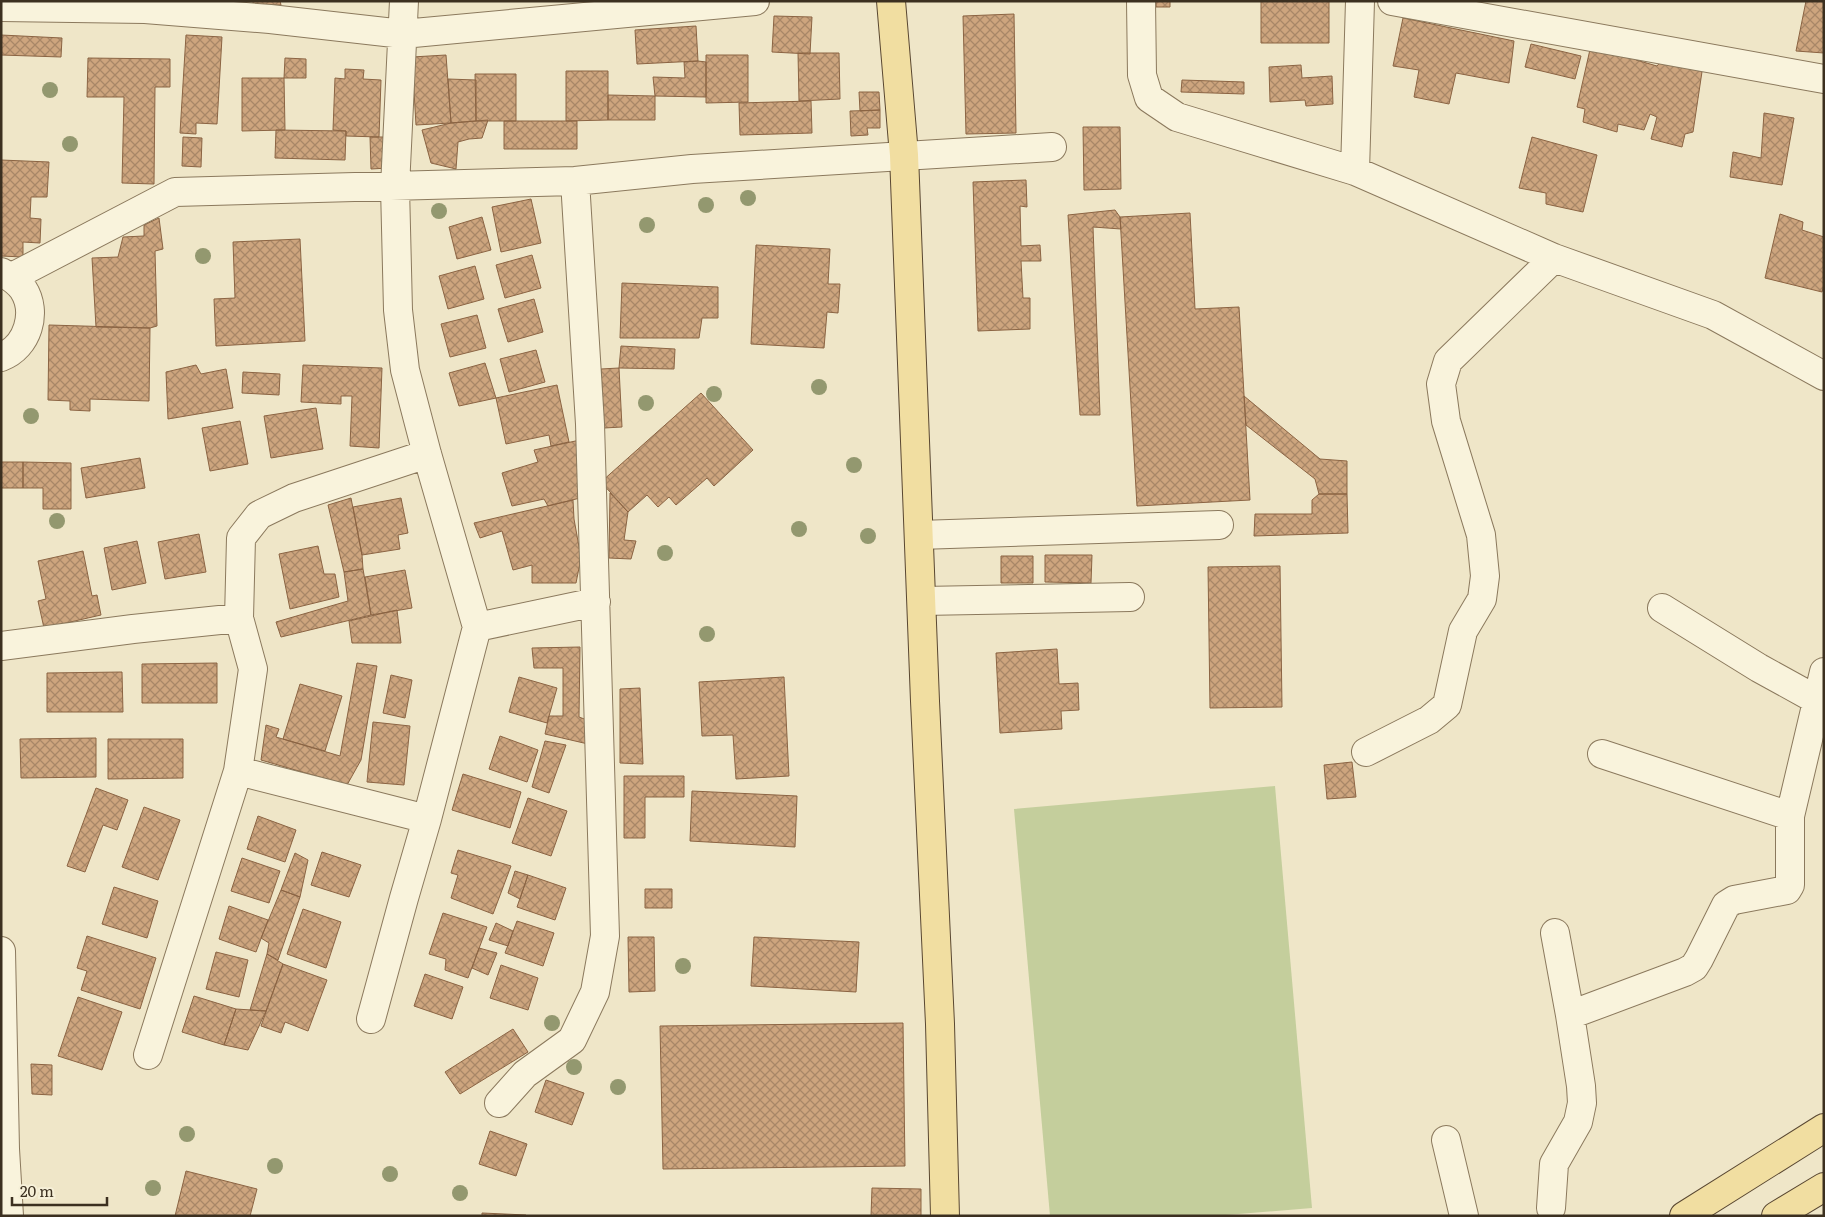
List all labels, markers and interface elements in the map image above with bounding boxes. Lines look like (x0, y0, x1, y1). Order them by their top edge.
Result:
scale bar (12, 1174, 108, 1206)
text: 20 m (20, 1179, 54, 1202)

